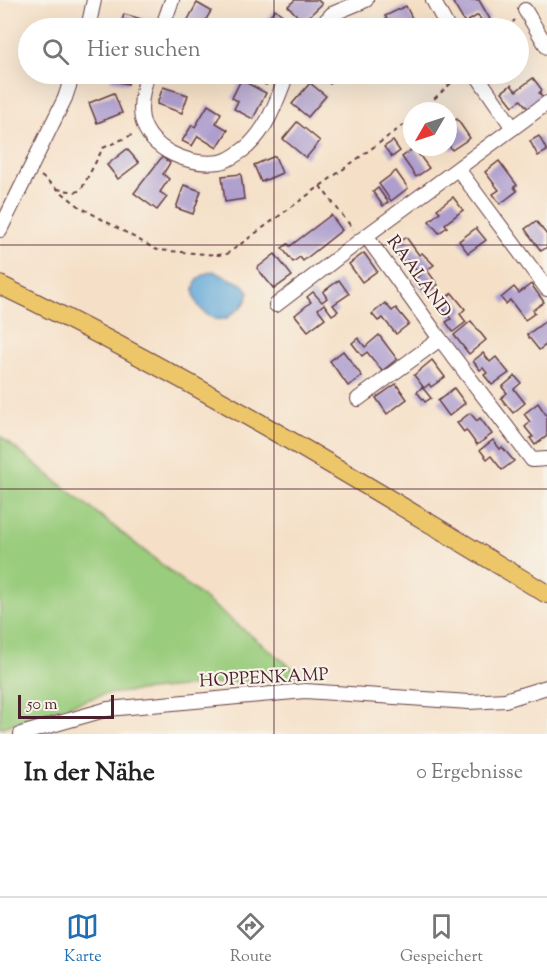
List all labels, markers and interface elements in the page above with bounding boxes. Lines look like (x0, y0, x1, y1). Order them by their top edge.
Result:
search box (18, 18, 529, 84)
icon: search (39, 35, 72, 68)
text: Hier suchen (87, 35, 201, 67)
north arrow (403, 102, 457, 156)
street label: RAALAND (379, 230, 457, 324)
street label: HOPPENKAMP (199, 663, 329, 695)
scale bar (18, 692, 114, 720)
text: 50 m (27, 694, 58, 717)
text: In der Nähe (24, 755, 155, 792)
text: 0 Ergebnisse (416, 759, 523, 788)
tab: Karte (64, 910, 102, 969)
tab: Route (230, 910, 272, 969)
tab: Gespeichert (400, 910, 483, 969)

